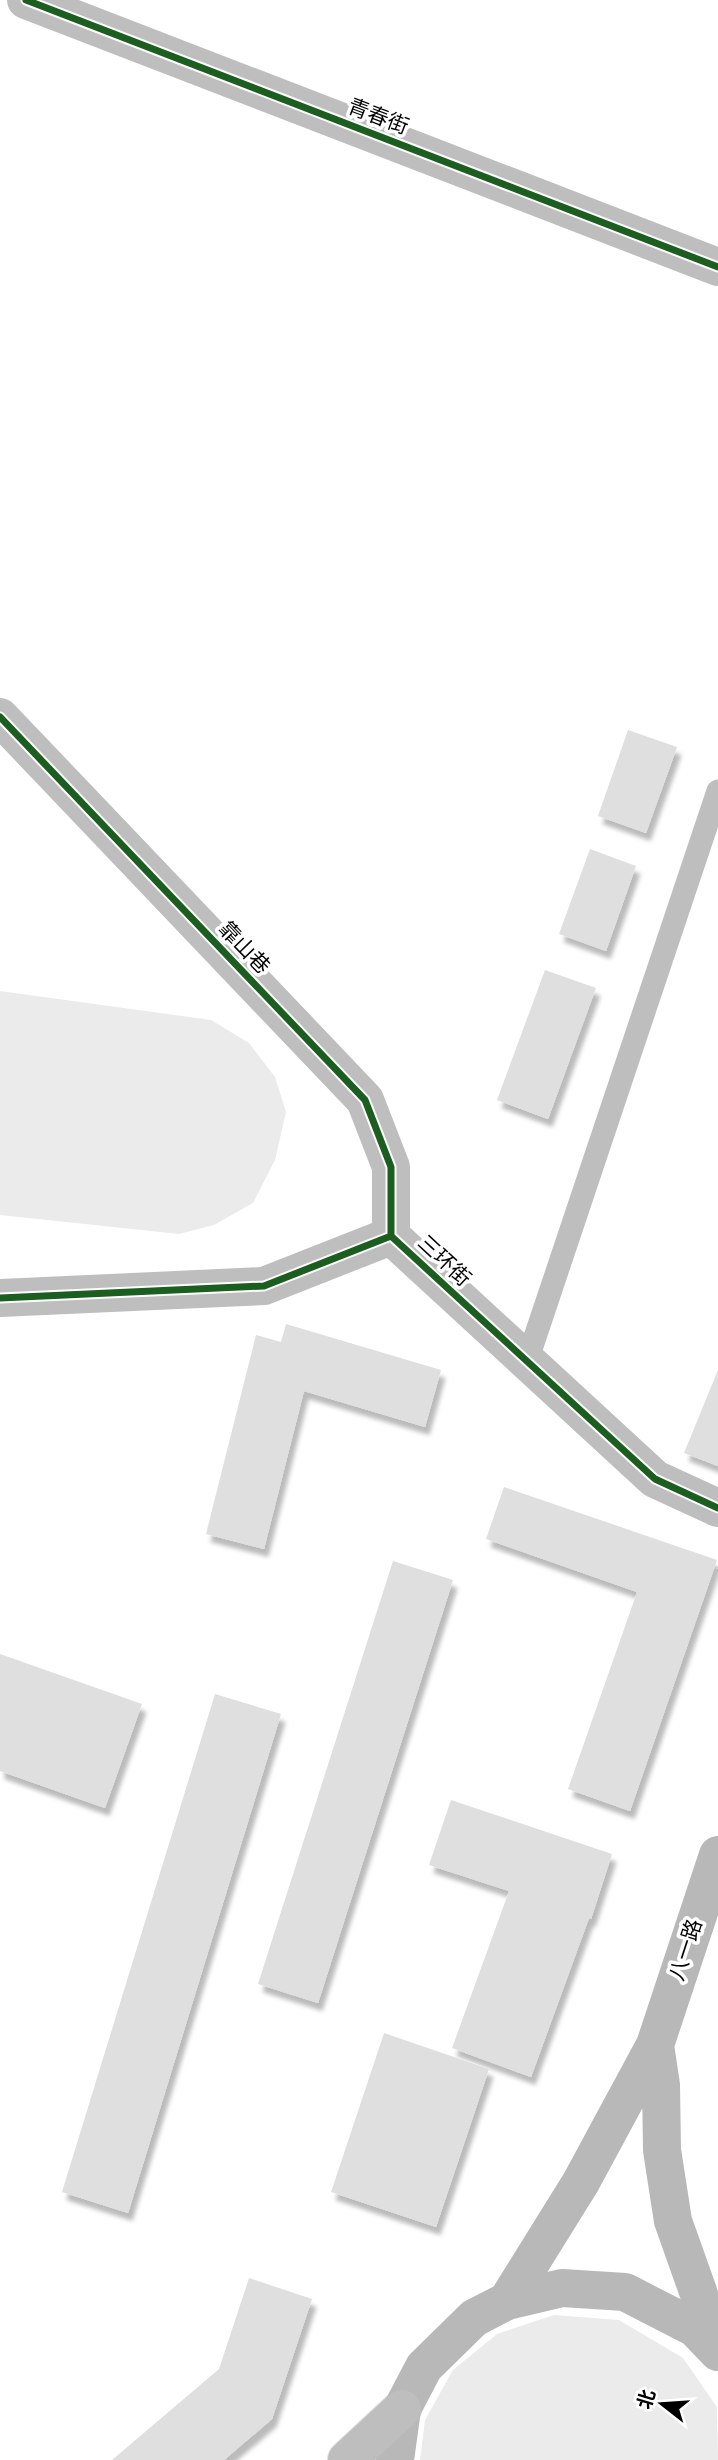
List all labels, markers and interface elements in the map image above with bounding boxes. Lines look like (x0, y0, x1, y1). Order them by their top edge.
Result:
street label: 青春街 (344, 94, 412, 140)
street label: 靠山巷 (213, 917, 275, 979)
street label: 三环街 (412, 1230, 476, 1292)
street label: 八一路 (664, 1916, 708, 1984)
north arrow (627, 2369, 697, 2439)
text: 北 (633, 2387, 661, 2412)

